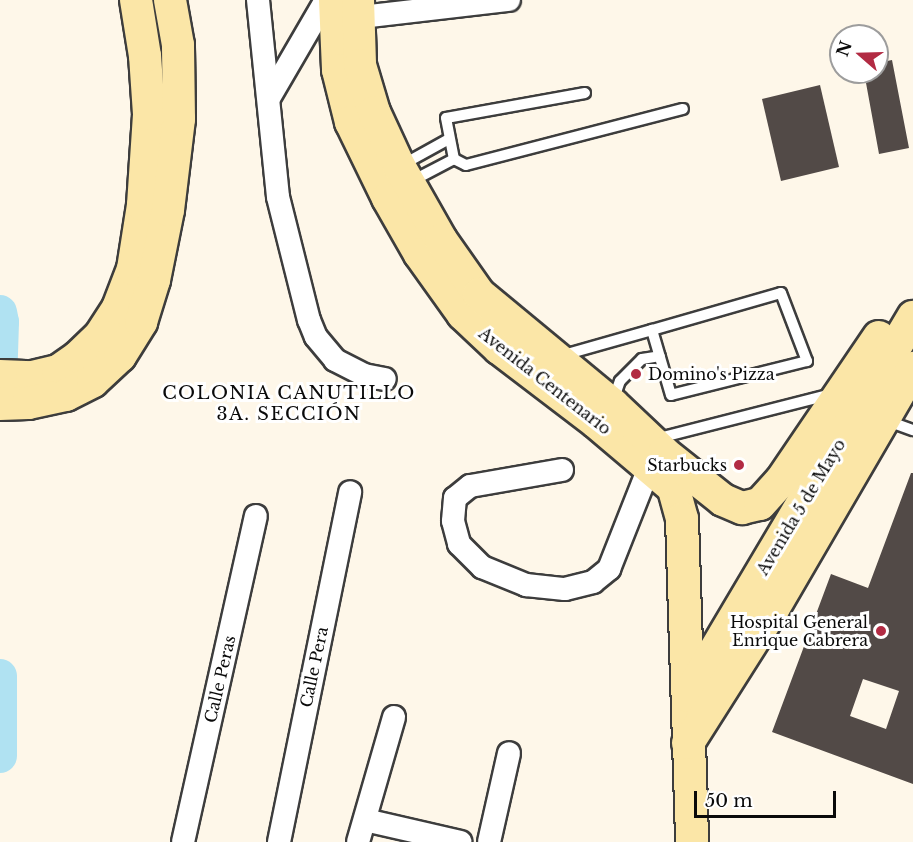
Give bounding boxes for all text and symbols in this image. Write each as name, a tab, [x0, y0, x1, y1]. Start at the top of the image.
north arrow	[829, 24, 889, 84]
text: N	[832, 38, 856, 59]
street label: Avenida Centenario	[475, 323, 615, 439]
place label: Domino's Pizza	[648, 364, 775, 384]
marker: Domino's Pizza	[629, 367, 643, 381]
district label: COLONIA CANUTILLO 3A. SECCIÓN	[162, 383, 416, 426]
street label: Avenida 5 de Mayo	[753, 435, 849, 579]
place label: Starbucks	[647, 455, 727, 475]
marker: Starbucks	[732, 458, 746, 472]
place label: Hospital General Enrique Cabrera	[730, 612, 868, 650]
marker: Hospital General Enrique Cabrera	[872, 622, 890, 640]
street label: Calle Pera	[296, 625, 332, 709]
street label: Calle Peras	[201, 633, 239, 725]
scale bar	[697, 779, 840, 817]
text: 50 m	[705, 790, 753, 812]

